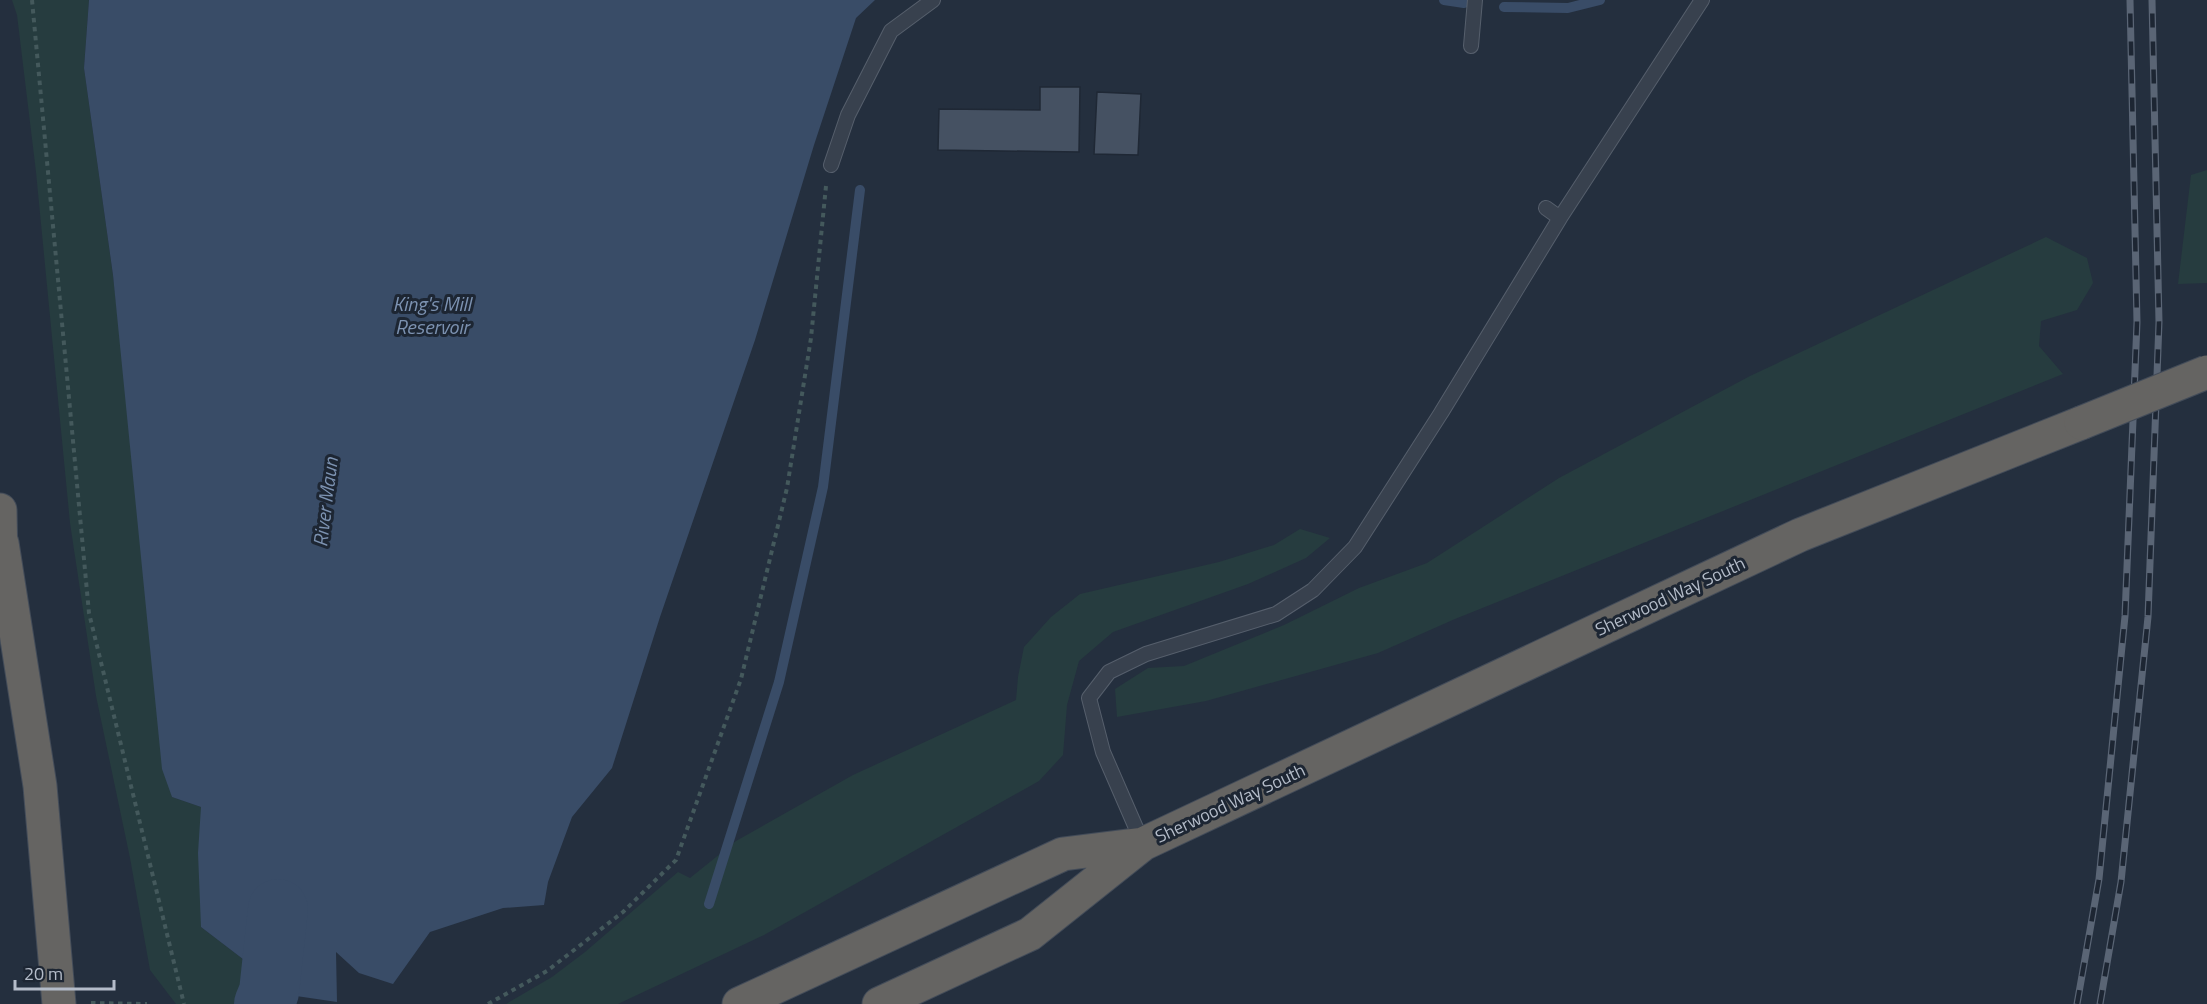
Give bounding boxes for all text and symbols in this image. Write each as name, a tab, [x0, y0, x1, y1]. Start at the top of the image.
water label: King's Mill Reservoir	[393, 288, 474, 342]
water label: River Maun	[304, 455, 346, 548]
street label: Sherwood Way South	[1590, 549, 1750, 643]
street label: Sherwood Way South	[1150, 756, 1310, 850]
scale bar	[15, 953, 114, 991]
text: 20 m	[24, 960, 63, 987]

